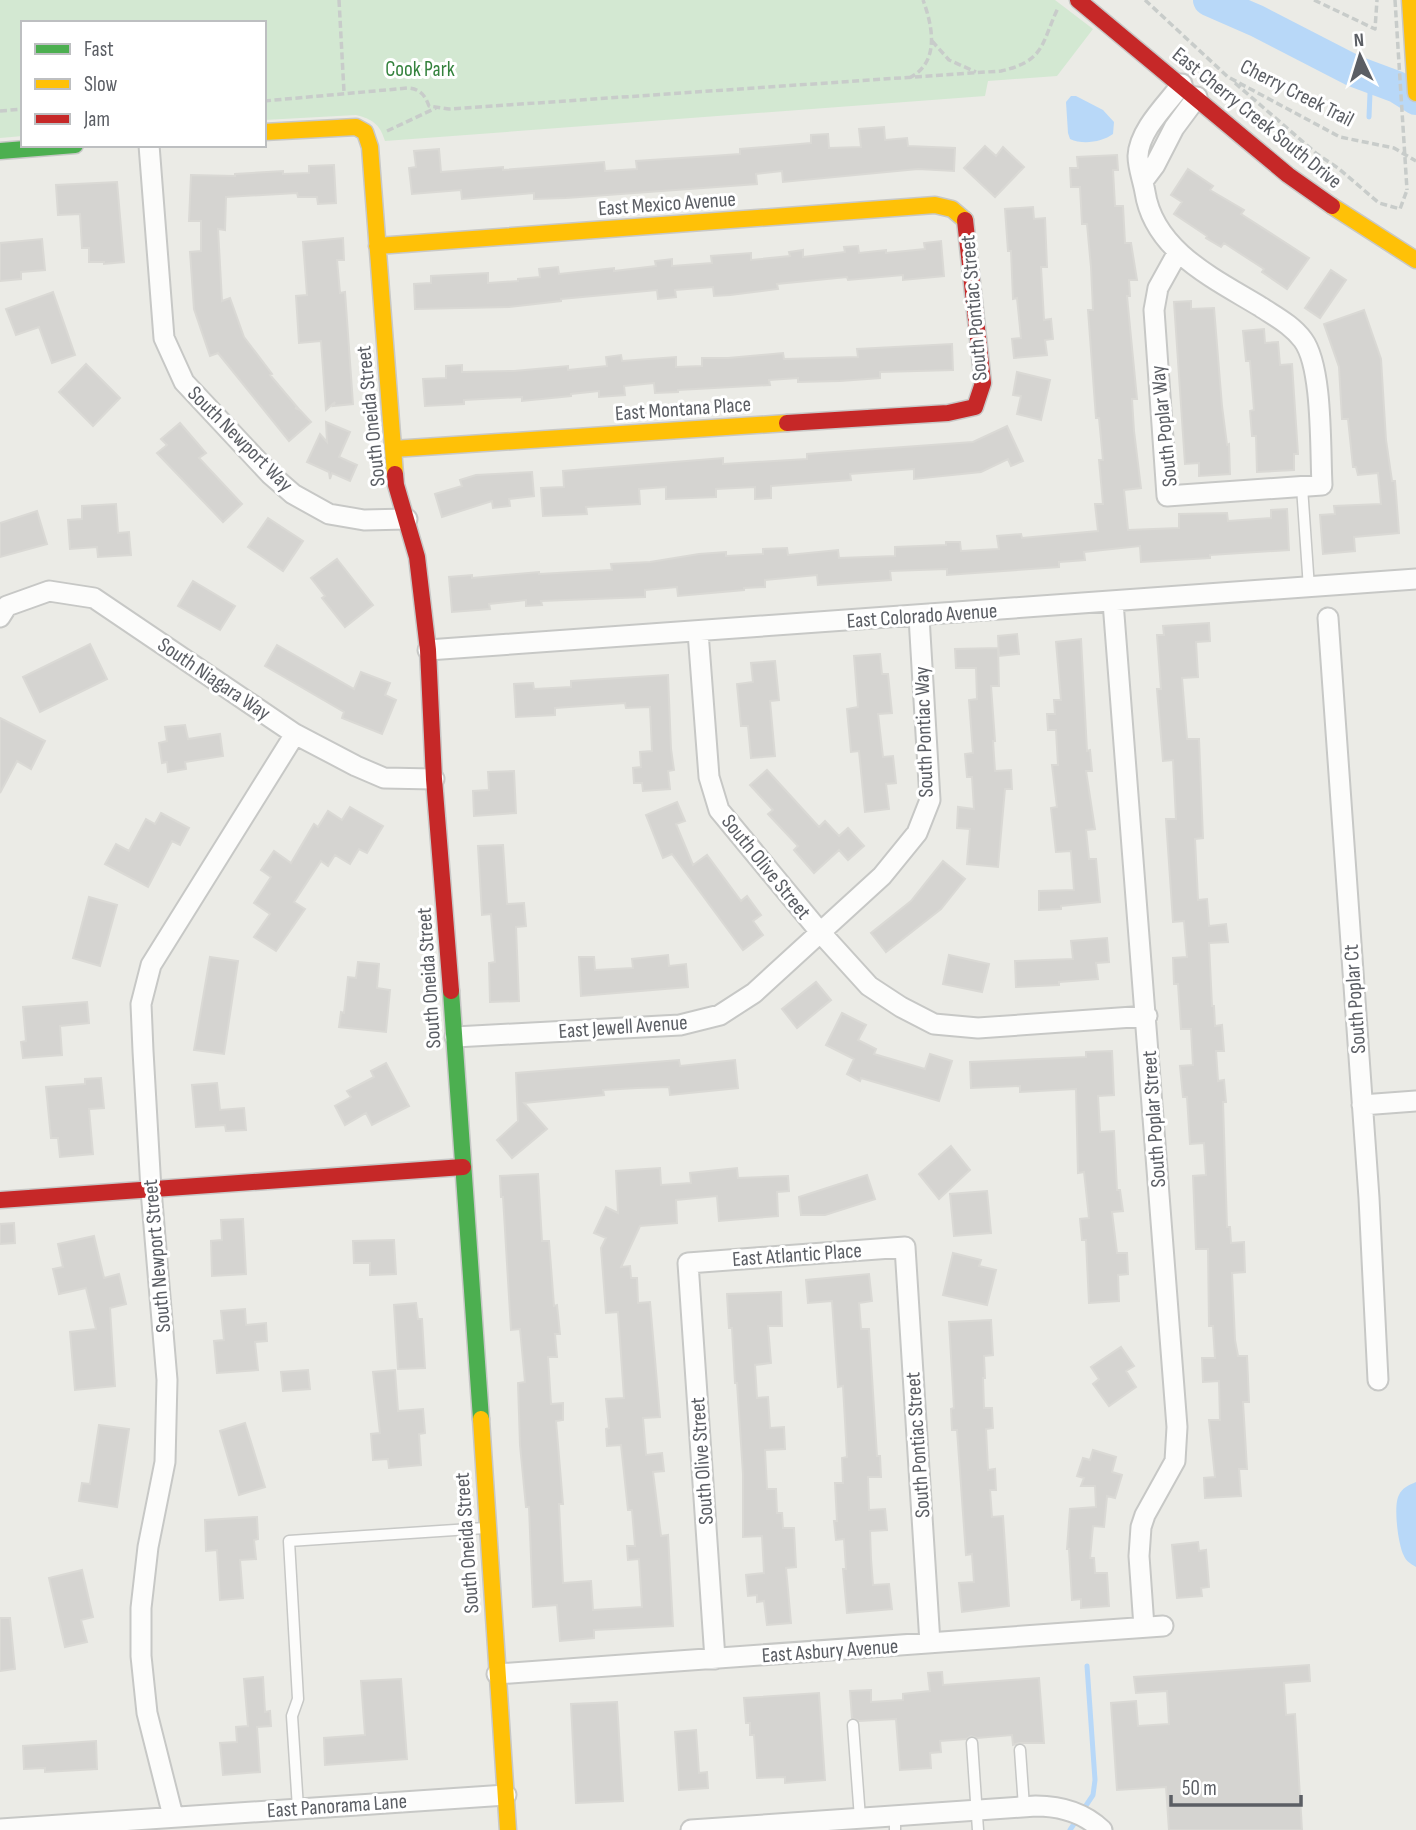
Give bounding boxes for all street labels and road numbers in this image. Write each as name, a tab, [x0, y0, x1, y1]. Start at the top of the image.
street label: East Cherry Creek South Drive	[1167, 42, 1347, 194]
street label: Cherry Creek Trail	[1236, 54, 1358, 132]
street label: East Mexico Avenue	[597, 187, 737, 221]
street label: South Pontiac Street	[955, 234, 993, 382]
street label: South Oneida Street	[351, 344, 391, 488]
street label: South Poplar Way	[1145, 364, 1183, 488]
street label: South Newport Way	[182, 381, 298, 497]
street label: East Montana Place	[614, 392, 752, 426]
street label: East Colorado Avenue	[846, 598, 998, 634]
street label: South Niagara Way	[153, 632, 275, 726]
street label: South Pontiac Way	[909, 666, 939, 798]
street label: South Olive Street	[716, 809, 816, 925]
street label: South Oneida Street	[412, 907, 446, 1049]
street label: South Poplar Ct	[1339, 944, 1371, 1054]
street label: East Jewell Avenue	[558, 1010, 688, 1044]
street label: South Poplar Street	[1137, 1050, 1171, 1188]
street label: South Newport Street	[138, 1178, 176, 1334]
street label: East Atlantic Place	[731, 1238, 863, 1272]
street label: South Pontiac Street	[900, 1371, 936, 1519]
street label: South Olive Street	[685, 1396, 719, 1526]
street label: South Oneida Street	[450, 1472, 484, 1614]
street label: East Asbury Avenue	[761, 1634, 899, 1668]
street label: East Panorama Lane	[266, 1789, 408, 1823]

